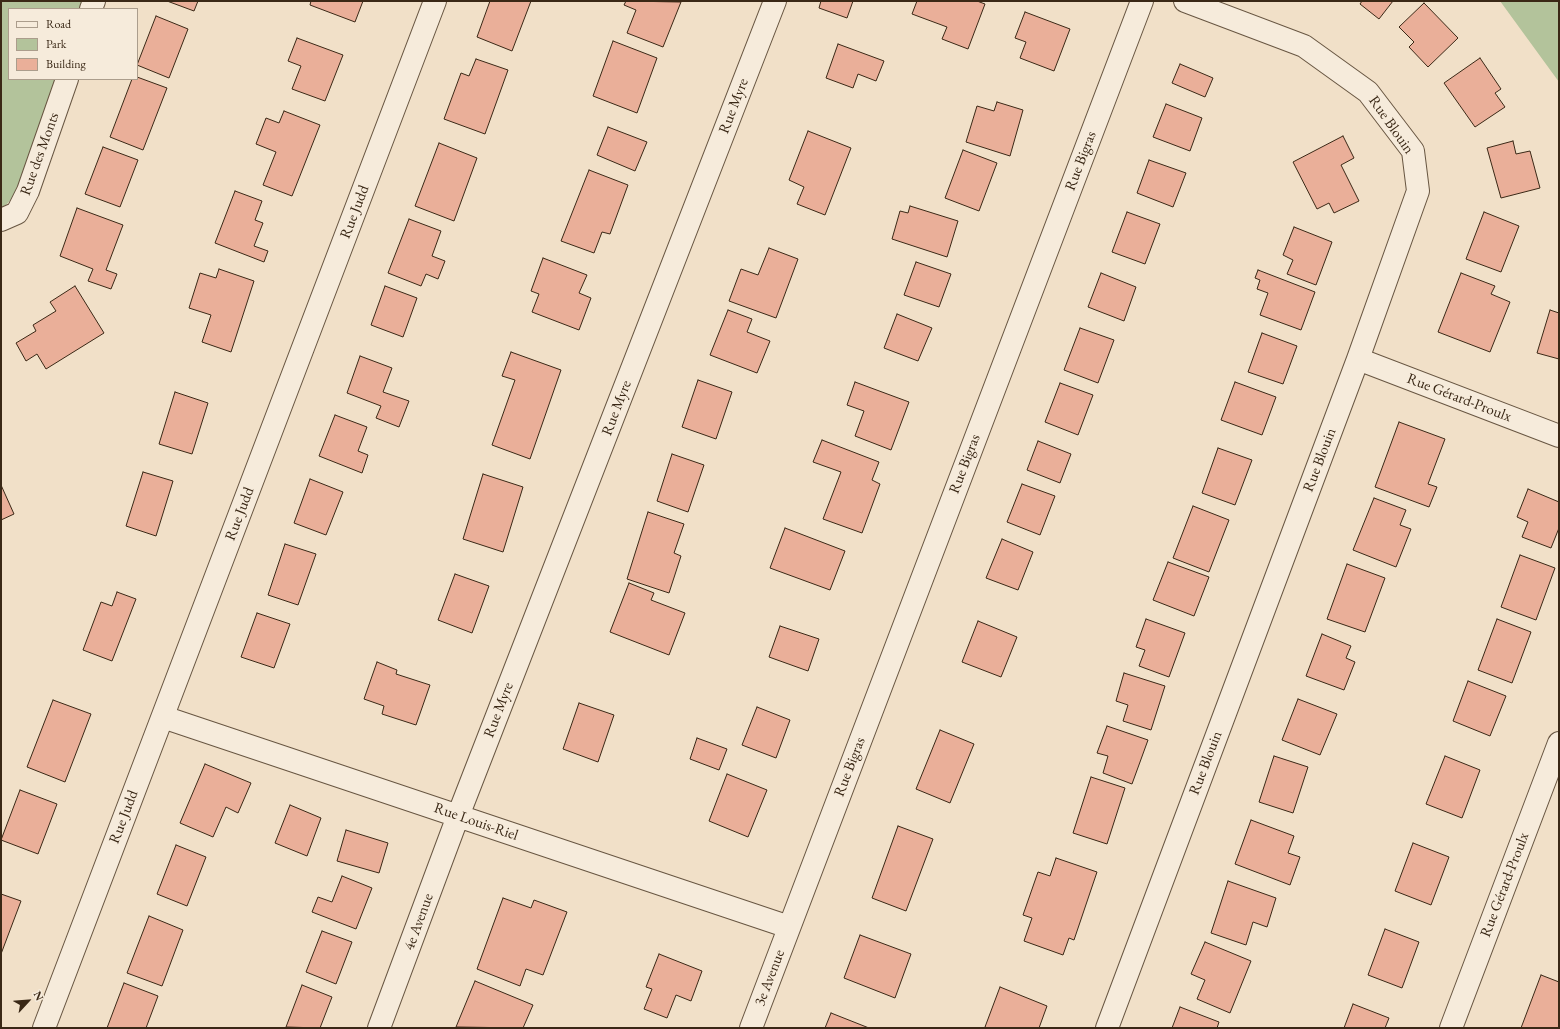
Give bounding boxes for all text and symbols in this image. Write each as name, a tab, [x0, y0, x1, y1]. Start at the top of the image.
legend	[8, 8, 138, 80]
text: Road	[46, 16, 71, 32]
text: Park	[46, 36, 66, 52]
text: Building	[46, 56, 86, 72]
street label: Rue Myre	[715, 76, 753, 136]
street label: Rue Blouin	[1364, 92, 1418, 158]
street label: Rue des Monts	[17, 110, 63, 198]
street label: Rue Bigras	[1061, 129, 1101, 193]
street label: Rue Judd	[337, 183, 373, 241]
street label: Rue Gérard-Proulx	[1404, 370, 1514, 426]
street label: Rue Myre	[598, 378, 636, 438]
street label: Rue Blouin	[1300, 426, 1340, 494]
street label: Rue Bigras	[945, 432, 985, 496]
street label: Rue Judd	[222, 485, 258, 543]
street label: Rue Myre	[480, 680, 518, 740]
street label: Rue Blouin	[1186, 729, 1226, 797]
street label: Rue Bigras	[830, 735, 870, 799]
street label: Rue Judd	[106, 788, 142, 846]
street label: Rue Louis-Riel	[431, 799, 521, 845]
street label: Rue Gérard-Proulx	[1477, 830, 1533, 940]
street label: 4e Avenue	[400, 891, 438, 953]
street label: 3e Avenue	[751, 947, 789, 1009]
north arrow	[8, 981, 48, 1021]
text: N	[31, 989, 47, 1003]

